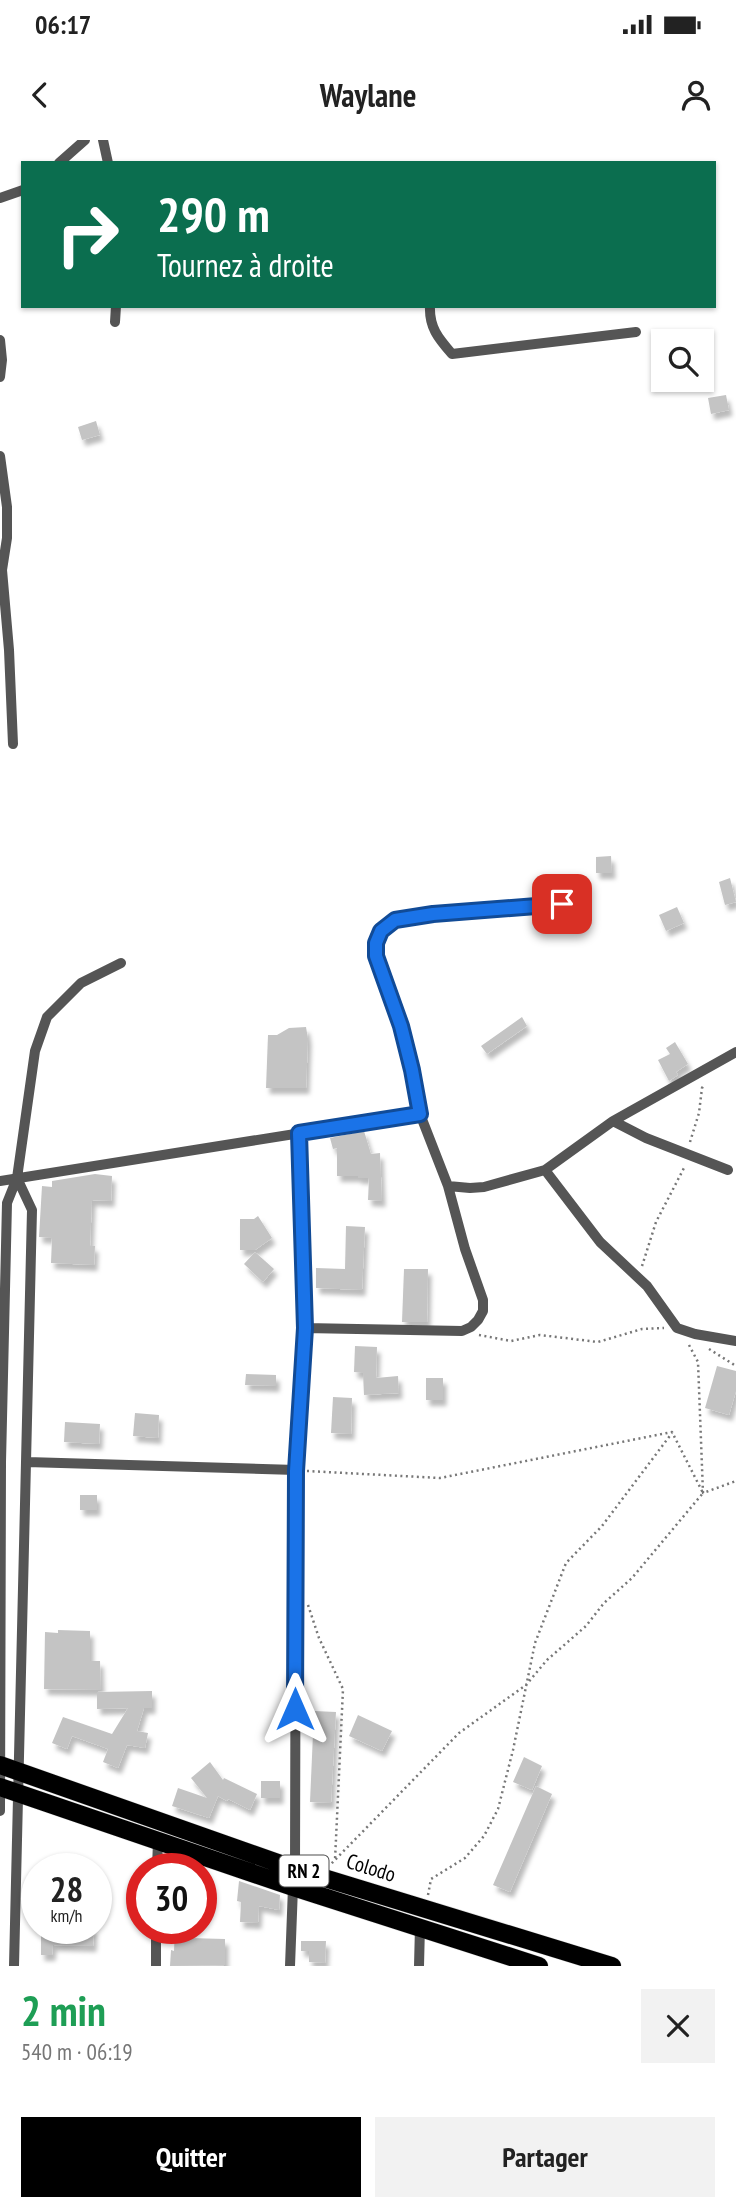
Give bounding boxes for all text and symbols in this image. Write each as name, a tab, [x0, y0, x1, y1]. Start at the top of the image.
text: 06:17	[35, 8, 91, 41]
text: Waylane	[320, 74, 416, 116]
icon: back	[21, 76, 59, 114]
icon: person	[677, 76, 715, 114]
text: 290 m	[157, 182, 270, 246]
icon: right	[42, 189, 133, 280]
text: Tournez à droite	[157, 244, 334, 286]
map controls	[651, 329, 714, 392]
button: search	[651, 329, 714, 392]
pin	[532, 874, 592, 934]
icon: arrive	[543, 885, 581, 923]
position arrow	[258, 1672, 332, 1746]
street label: Colodo	[343, 1847, 399, 1888]
speed limit sign: 30	[126, 1853, 217, 1944]
road number: RN 2	[280, 1856, 328, 1886]
text: 28	[50, 1866, 83, 1912]
text: km/h	[51, 1904, 82, 1927]
text: 2 min	[21, 1983, 106, 2038]
button: close	[641, 1989, 715, 2063]
text: 540 m · 06:19	[21, 2037, 133, 2066]
button: Quitter	[21, 2117, 361, 2197]
button: Partager	[375, 2117, 715, 2197]

